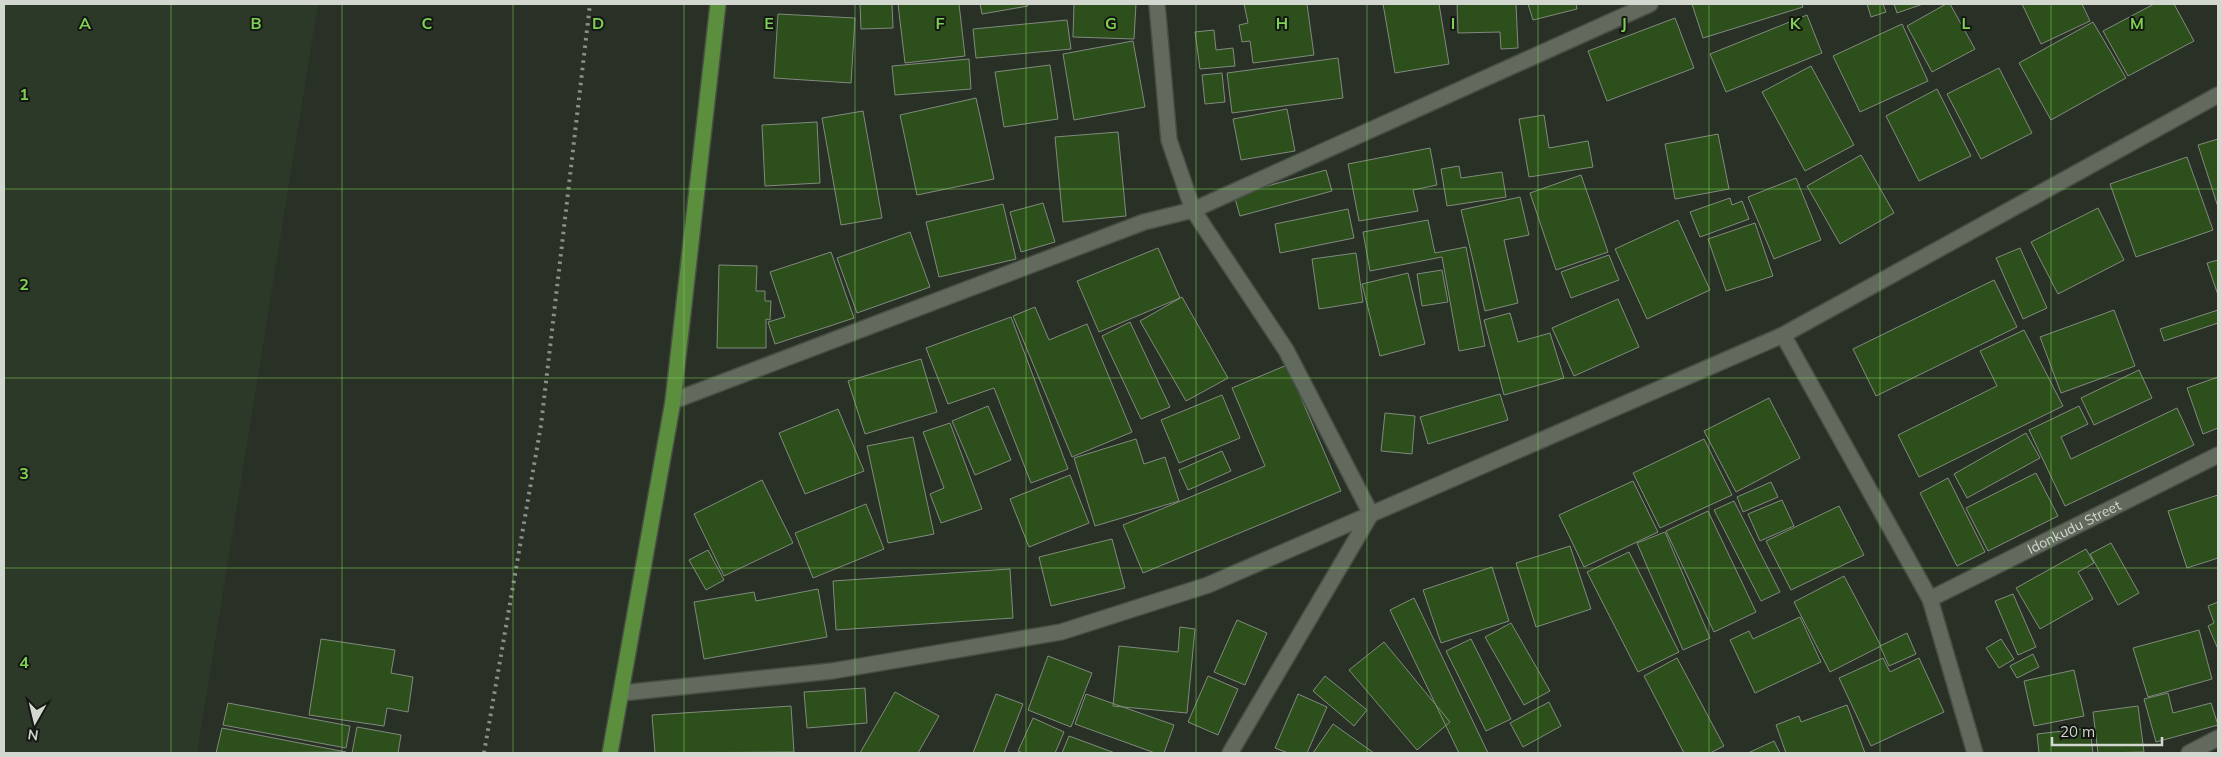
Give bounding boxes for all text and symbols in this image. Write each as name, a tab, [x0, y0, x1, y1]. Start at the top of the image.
text: A	[79, 13, 91, 33]
text: B	[250, 13, 262, 33]
text: C	[422, 13, 433, 33]
text: D	[592, 13, 604, 33]
text: E	[764, 13, 774, 33]
text: F	[935, 13, 945, 33]
text: G	[1105, 13, 1117, 33]
text: H	[1276, 13, 1288, 33]
text: I	[1451, 13, 1455, 33]
text: J	[1621, 13, 1627, 33]
text: K	[1790, 13, 1802, 33]
text: L	[1962, 13, 1971, 33]
text: M	[2130, 13, 2144, 33]
text: 1	[19, 84, 29, 104]
text: 2	[19, 274, 29, 294]
text: 3	[19, 463, 29, 483]
street label: Idonkudu Street	[2024, 496, 2124, 558]
text: 4	[19, 652, 29, 672]
north arrow	[10, 697, 60, 747]
scale bar	[2052, 714, 2162, 746]
text: 20 m	[2060, 722, 2095, 741]
text: N	[27, 725, 40, 745]

